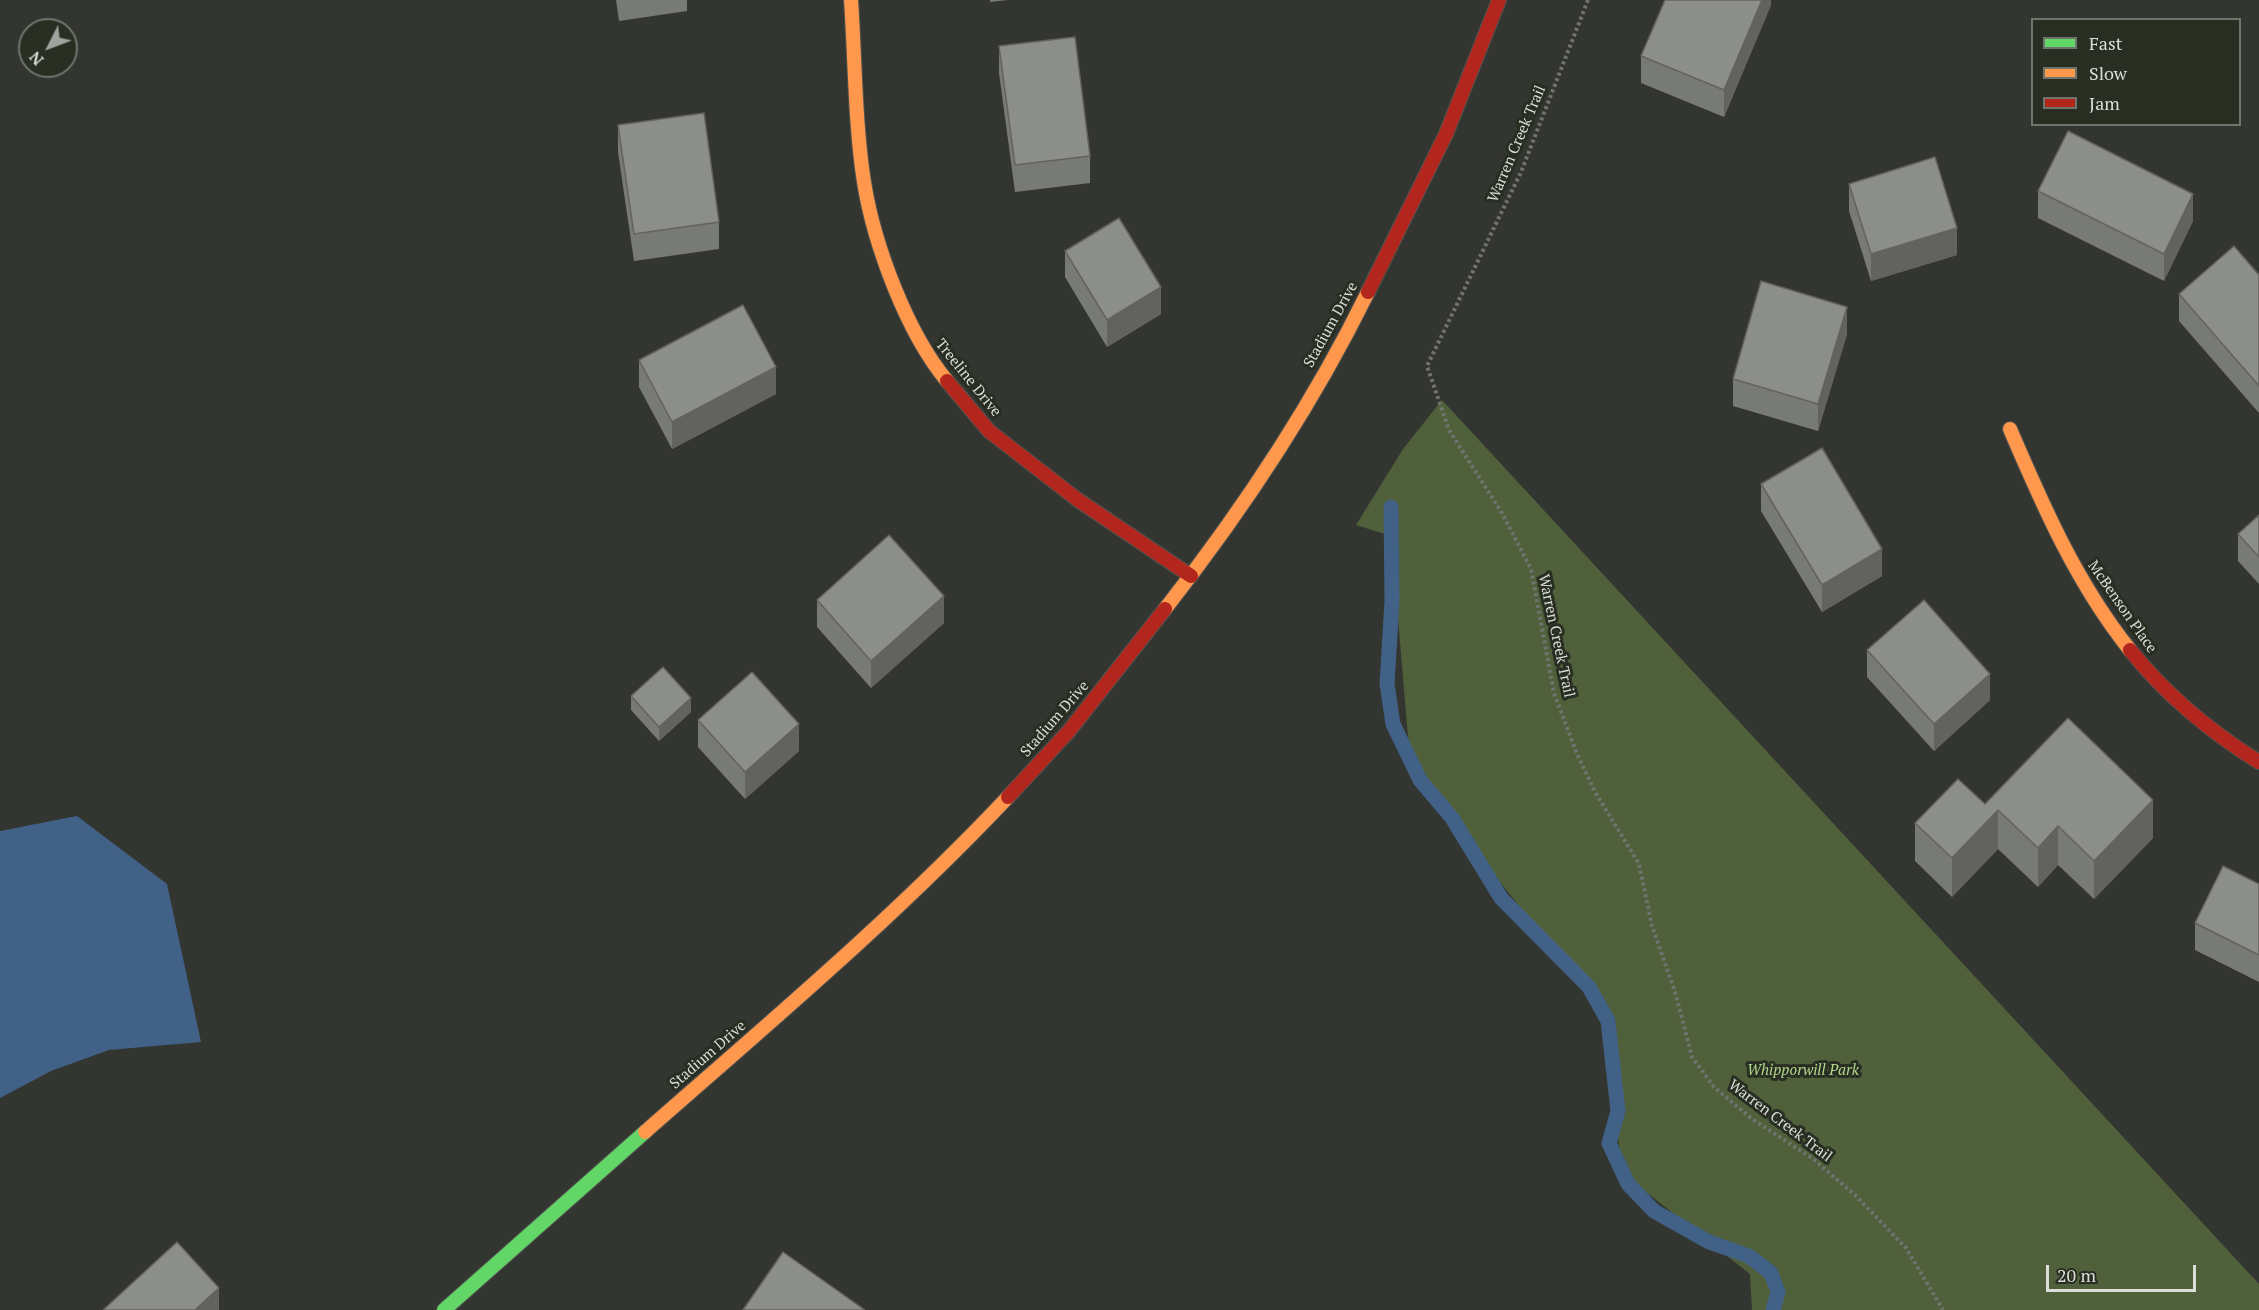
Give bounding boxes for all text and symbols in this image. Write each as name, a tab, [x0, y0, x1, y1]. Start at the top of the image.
north arrow	[18, 18, 78, 78]
legend	[2031, 18, 2241, 126]
text: Fast	[2089, 31, 2122, 55]
text: N	[24, 47, 48, 71]
text: Slow	[2089, 61, 2127, 85]
street label: Warren Creek Trail	[1484, 83, 1550, 205]
text: Jam	[2089, 91, 2120, 115]
street label: Stadium Drive	[1300, 279, 1362, 371]
street label: Treeline Drive	[931, 336, 1005, 420]
street label: McBenson Place	[2084, 557, 2160, 657]
street label: Warren Creek Trail	[1534, 573, 1578, 699]
street label: Stadium Drive	[1017, 677, 1093, 761]
street label: Stadium Drive	[666, 1017, 750, 1093]
park label: Whipporwill Park	[1747, 1062, 1859, 1080]
street label: Warren Creek Trail	[1725, 1076, 1835, 1166]
scale bar	[2049, 1253, 2199, 1291]
text: 20 m	[2057, 1263, 2096, 1287]

